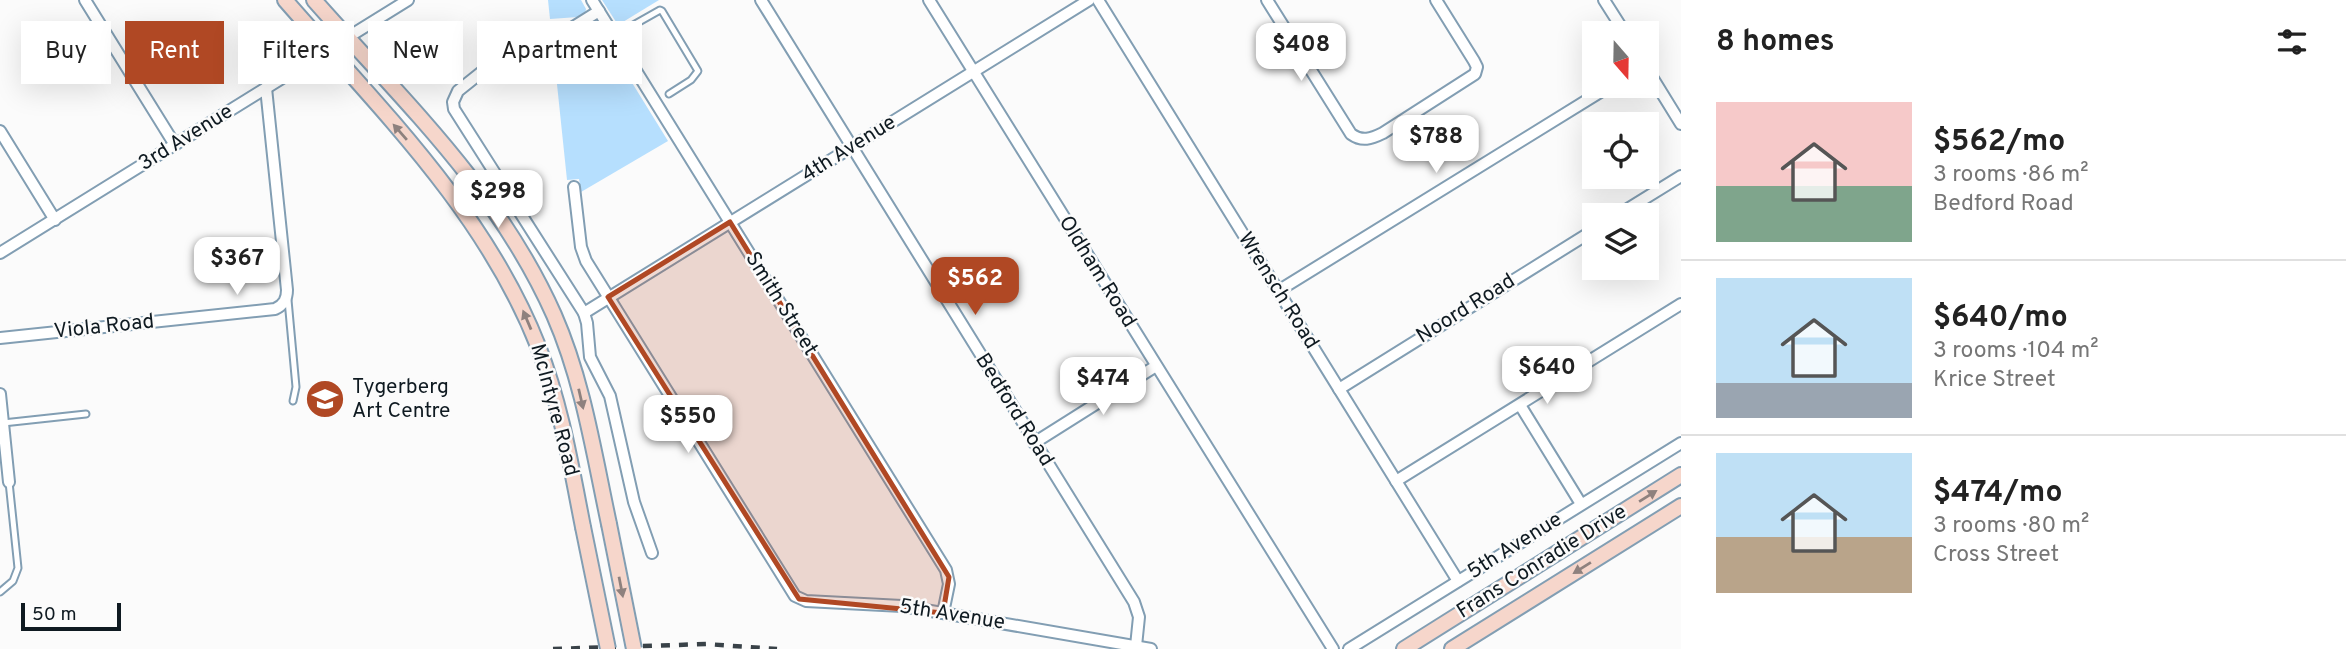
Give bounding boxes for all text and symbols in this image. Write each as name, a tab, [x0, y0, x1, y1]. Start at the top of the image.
chip: Buy	[21, 21, 111, 84]
chip: Rent	[125, 21, 224, 84]
chip: Filters	[238, 21, 354, 84]
chip: New	[368, 21, 463, 84]
chip: Apartment	[477, 21, 642, 84]
north arrow	[1582, 21, 1659, 98]
map controls	[1582, 21, 1659, 280]
icon: filters	[2273, 23, 2311, 61]
pin: $408	[1260, 24, 1342, 83]
text: 8 homes	[1716, 24, 1835, 61]
text: $408	[1272, 31, 1330, 60]
street label: 3rd Avenue	[134, 98, 238, 178]
street label: 4th Avenue	[797, 109, 901, 189]
button: locate	[1582, 112, 1659, 189]
pin: $788	[1395, 116, 1477, 175]
text: $788	[1409, 123, 1463, 152]
one-way arrow	[393, 124, 408, 141]
text: $562/mo	[1933, 124, 2065, 161]
icon: home	[1772, 130, 1856, 214]
text: 3 rooms · 86 m²	[1933, 161, 2089, 190]
pin: $298	[457, 170, 539, 230]
text: $298	[470, 178, 526, 207]
text: Bedford Road	[1933, 190, 2074, 219]
button: layers	[1582, 203, 1659, 280]
street label: Oldham Road	[1052, 211, 1142, 333]
street label: Wrensch Road	[1231, 227, 1325, 355]
pin: $367	[196, 238, 278, 297]
text: $367	[210, 245, 264, 274]
street label: Smith Street	[738, 247, 824, 361]
pin: $562	[934, 258, 1016, 317]
text: $562	[947, 265, 1003, 294]
street label: Noord Road	[1412, 268, 1520, 350]
text: $640/mo	[1933, 300, 2068, 337]
icon: home	[1772, 306, 1856, 390]
street label: Viola Road	[52, 308, 156, 346]
one-way arrow	[521, 310, 533, 330]
text: 3 rooms · 104 m²	[1933, 337, 2098, 366]
street label: McIntyre Road	[523, 341, 585, 479]
pin: $640	[1506, 346, 1588, 406]
street label: Bedford Road	[968, 348, 1060, 472]
text: $640	[1518, 354, 1576, 383]
pin: $474	[1062, 358, 1144, 417]
text: $474	[1076, 365, 1130, 394]
text: Krice Street	[1933, 366, 2056, 395]
place label: Tygerberg Art Centre	[352, 374, 450, 425]
school or university icon: Tygerberg Art Centre	[304, 378, 346, 420]
one-way arrow	[576, 388, 587, 410]
pin: $550	[647, 396, 729, 455]
text: $550	[659, 403, 717, 432]
text: $474/mo	[1933, 475, 2062, 512]
icon: home	[1772, 481, 1856, 565]
one-way arrow	[1639, 489, 1658, 502]
street label: Frans Conradie Drive	[1452, 499, 1632, 625]
street label: 5th Avenue	[1463, 506, 1567, 586]
text: 3 rooms · 80 m²	[1933, 512, 2089, 541]
text: Cross Street	[1933, 541, 2059, 570]
one-way arrow	[1572, 562, 1591, 575]
one-way arrow	[615, 576, 626, 598]
street label: 5th Avenue	[897, 593, 1007, 637]
scale bar	[21, 600, 121, 632]
text: 50 m	[32, 603, 77, 627]

